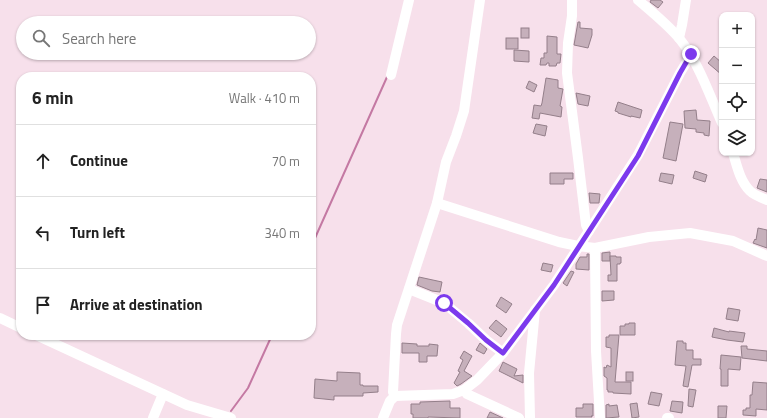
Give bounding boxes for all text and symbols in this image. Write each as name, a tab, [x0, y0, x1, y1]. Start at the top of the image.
map controls	[719, 12, 755, 156]
button: +	[719, 12, 755, 48]
search box	[16, 16, 316, 60]
icon: search	[30, 27, 52, 49]
text: Search here	[62, 27, 136, 50]
route end	[682, 45, 700, 63]
button: −	[719, 48, 755, 84]
button: locate	[719, 84, 755, 120]
text: 6 min	[32, 85, 73, 111]
text: Walk · 410 m	[229, 88, 300, 108]
button: layers	[719, 120, 755, 156]
text: Continue	[70, 149, 128, 172]
icon: ahead	[32, 150, 54, 172]
text: 70 m	[272, 151, 300, 171]
text: Turn left	[70, 221, 125, 244]
icon: left	[32, 222, 54, 244]
text: 340 m	[264, 223, 300, 243]
text: Arrive at destination	[70, 293, 203, 316]
icon: arrive	[32, 294, 54, 316]
route start	[435, 294, 453, 312]

